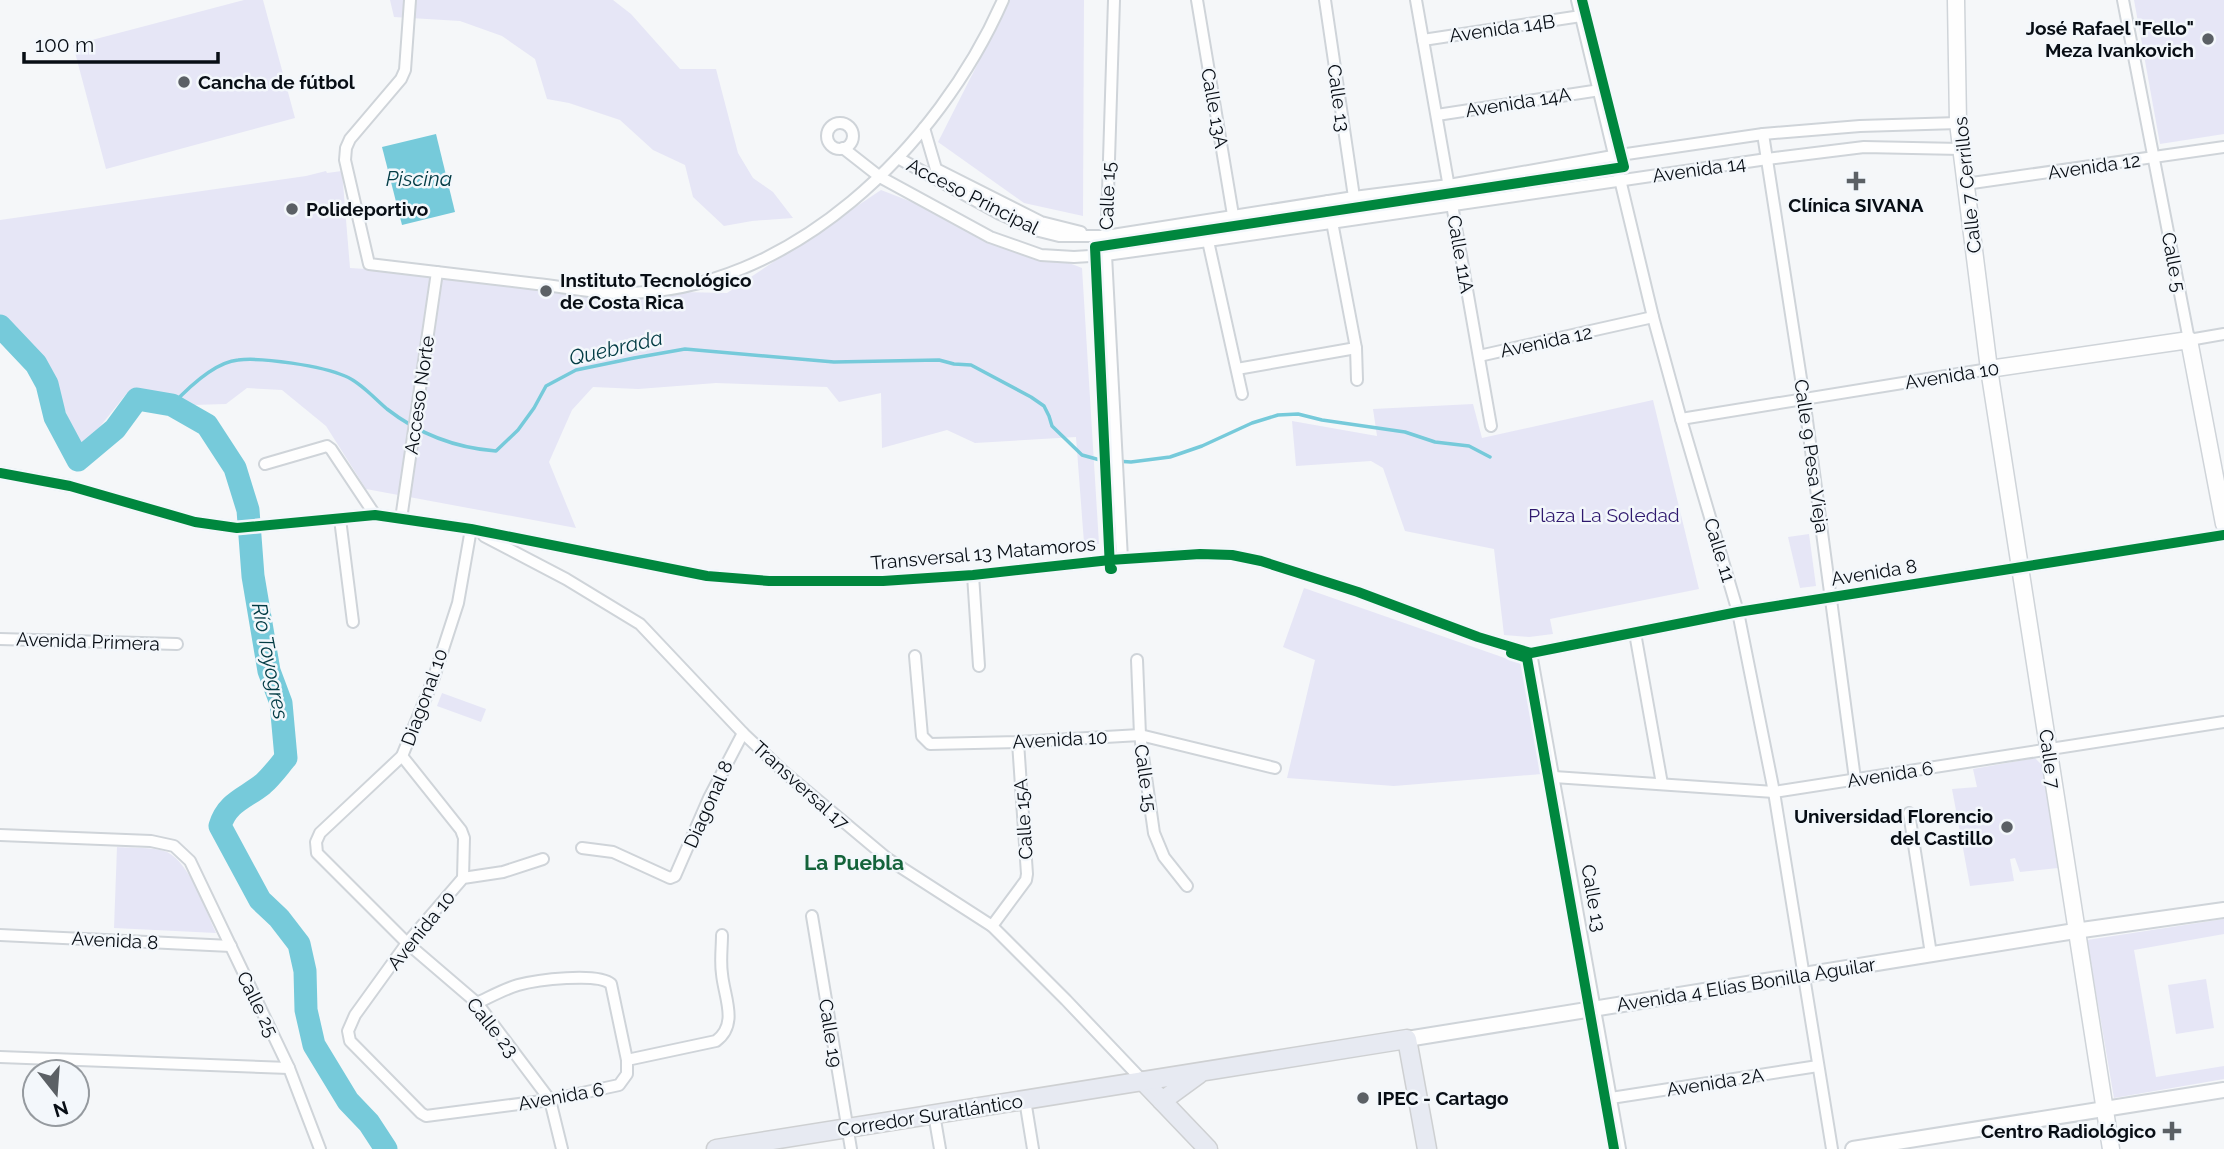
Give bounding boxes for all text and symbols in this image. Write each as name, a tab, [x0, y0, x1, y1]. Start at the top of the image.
street label: Avenida 14B	[1448, 10, 1556, 46]
place label: José Rafael "Fello" Meza Ivankovich	[2026, 17, 2194, 61]
scale bar	[24, 21, 219, 65]
marker: José Rafael "Fello" Meza Ivankovich	[2200, 31, 2216, 47]
text: 100 m	[35, 32, 94, 57]
street label: Calle 13	[1323, 63, 1355, 133]
street label: Calle 13A	[1197, 66, 1233, 150]
place label: Cancha de fútbol	[198, 71, 356, 93]
marker: Cancha de fútbol	[176, 74, 192, 90]
street label: Avenida 14A	[1464, 83, 1573, 121]
street label: Calle 7 Cerrillos	[1949, 116, 1985, 254]
street label: Avenida 12	[2046, 149, 2142, 183]
street label: Avenida 14	[1651, 152, 1747, 186]
street label: Acceso Principal	[903, 153, 1043, 239]
street label: Calle 15	[1095, 162, 1119, 230]
water label: Piscina	[386, 166, 452, 191]
marker: Clínica SIVANA	[1846, 171, 1866, 191]
place label: Clínica SIVANA	[1788, 194, 1924, 216]
place label: Polideportivo	[306, 198, 428, 220]
marker: Polideportivo	[284, 201, 300, 217]
street label: Calle 11A	[1443, 213, 1479, 295]
street label: Calle 5	[2157, 230, 2191, 294]
place label: Instituto Tecnológico de Costa Rica	[560, 269, 752, 313]
marker: Instituto Tecnológico de Costa Rica	[538, 283, 554, 299]
street label: Avenida 12	[1498, 321, 1594, 361]
water label: Quebrada	[567, 325, 665, 370]
street label: Acceso Norte	[400, 334, 438, 456]
street label: Avenida 10	[1903, 357, 2001, 393]
street label: Calle 9 Pesa Vieja	[1790, 378, 1834, 534]
park label: Plaza La Soledad	[1528, 504, 1680, 526]
street label: Calle 11	[1700, 515, 1740, 585]
street label: Transversal 13 Matamoros	[870, 532, 1096, 574]
street label: Avenida 8	[1829, 554, 1919, 590]
water label: Río Toyogres	[247, 600, 294, 722]
street label: Avenida Primera	[16, 628, 160, 654]
street label: Diagonal 10	[396, 645, 452, 749]
street label: Avenida 10	[1012, 726, 1108, 752]
street label: Calle 7	[2035, 728, 2065, 790]
street label: Transversal 17	[748, 736, 854, 834]
street label: Calle 15	[1130, 743, 1162, 813]
street label: Avenida 6	[1845, 756, 1935, 792]
street label: Diagonal 8	[679, 757, 737, 851]
street label: Calle 15A	[1009, 778, 1037, 860]
place label: Universidad Florencio del Castillo	[1794, 805, 1993, 849]
marker: Universidad Florencio del Castillo	[1999, 819, 2015, 835]
district label: La Puebla	[804, 850, 904, 875]
street label: Calle 13	[1577, 863, 1611, 933]
street label: Avenida 10	[383, 886, 459, 974]
street label: Avenida 8	[71, 927, 159, 953]
street label: Avenida 4 Elías Bonilla Aguilar	[1615, 953, 1877, 1015]
street label: Calle 25	[233, 968, 283, 1040]
street label: Calle 23	[462, 993, 524, 1061]
street label: Calle 19	[815, 997, 847, 1069]
north arrow	[21, 1058, 91, 1128]
street label: Avenida 2A	[1665, 1063, 1765, 1101]
street label: Avenida 6	[516, 1078, 606, 1114]
place label: IPEC - Cartago	[1377, 1087, 1509, 1109]
street label: Corredor Suratlántico	[836, 1089, 1024, 1141]
marker: IPEC - Cartago	[1355, 1090, 1371, 1106]
text: N	[51, 1097, 71, 1122]
place label: Centro Radiológico	[1981, 1120, 2156, 1142]
marker: Centro Radiológico	[2162, 1121, 2182, 1141]

